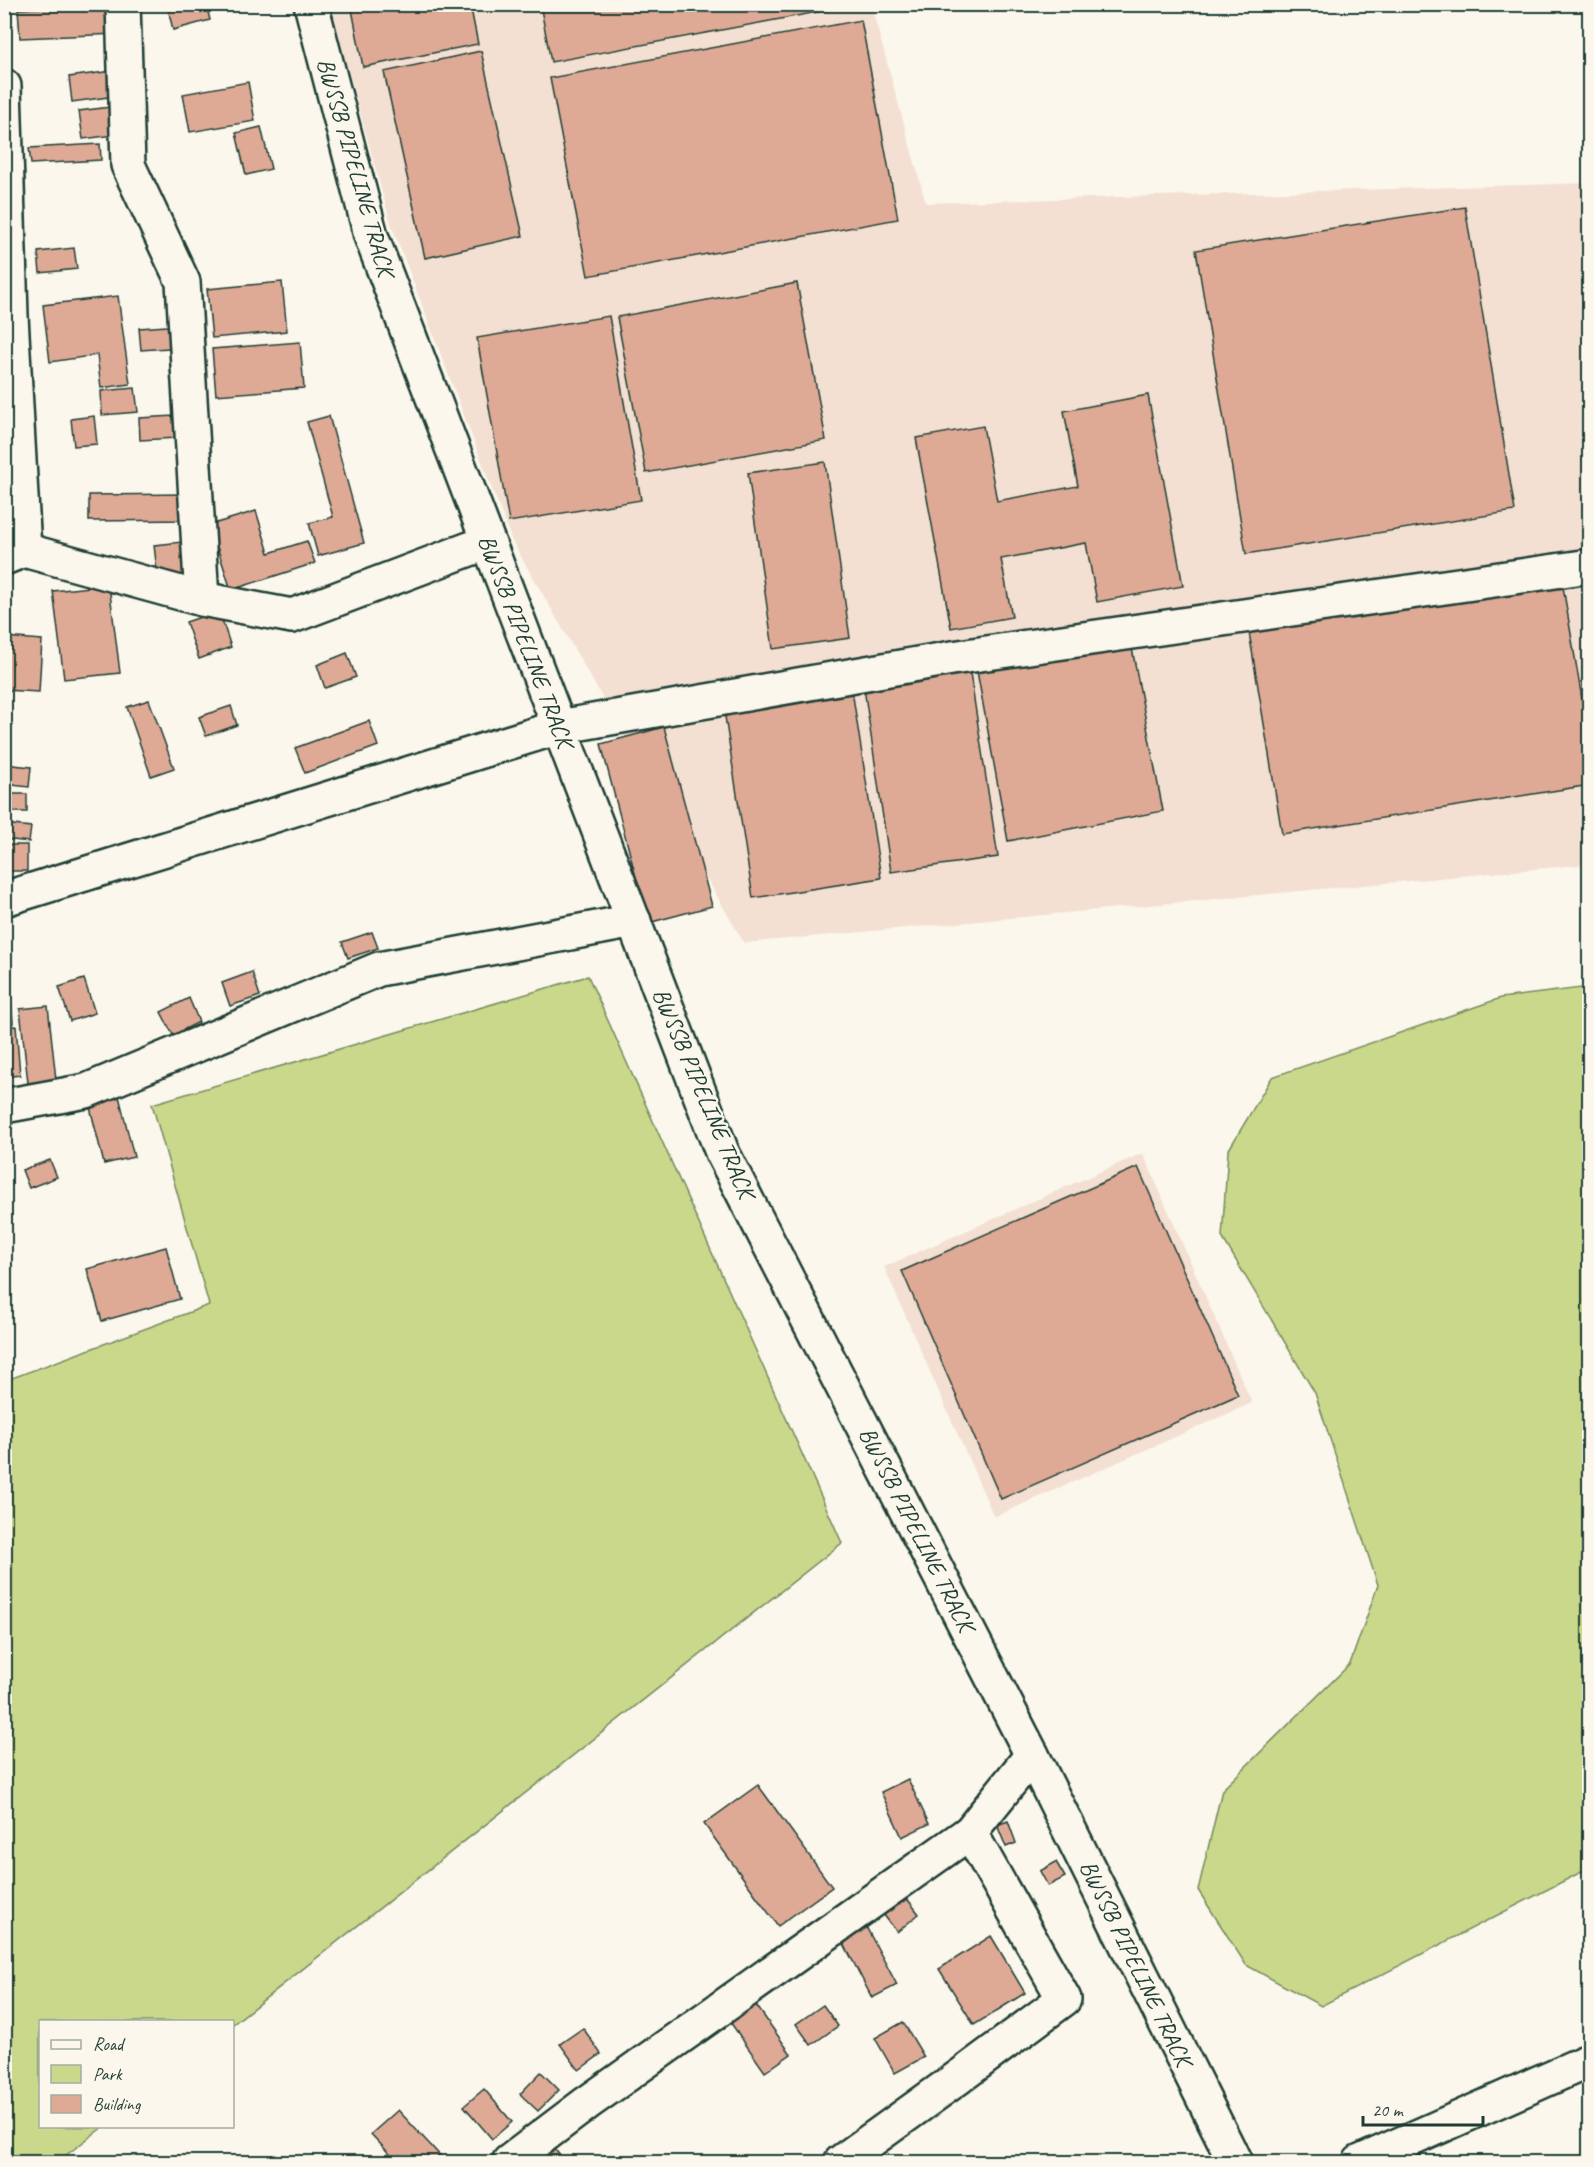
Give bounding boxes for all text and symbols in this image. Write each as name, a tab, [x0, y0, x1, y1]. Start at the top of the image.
street label: BWSSB PIPELINE TRACK	[311, 55, 403, 284]
street label: BWSSB PIPELINE TRACK	[472, 530, 582, 756]
street label: BWSSB PIPELINE TRACK	[646, 983, 764, 1207]
street label: BWSSB PIPELINE TRACK	[852, 1422, 984, 1641]
street label: BWSSB PIPELINE TRACK	[1073, 1855, 1201, 2075]
legend	[39, 2020, 234, 2128]
text: Road	[93, 2033, 126, 2055]
text: Park	[93, 2063, 123, 2085]
scale bar	[1363, 2089, 1483, 2127]
text: Building	[93, 2093, 142, 2115]
text: 20 m	[1372, 2099, 1405, 2121]

